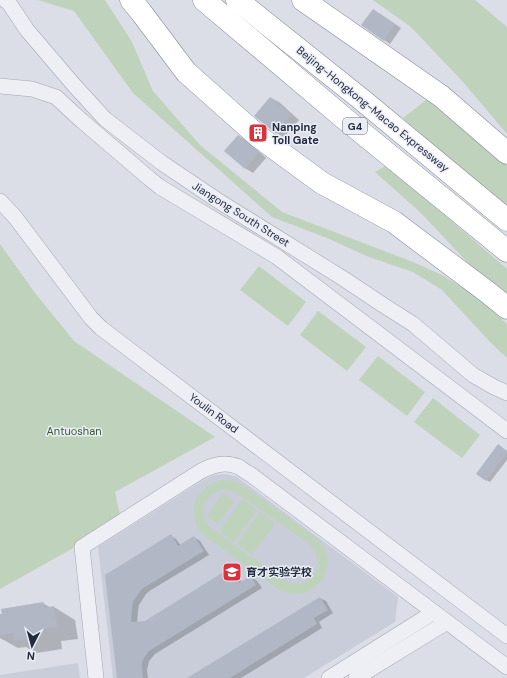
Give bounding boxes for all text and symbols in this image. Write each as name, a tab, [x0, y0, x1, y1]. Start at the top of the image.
street label: Beijing-Hongkong-Macao Expressway	[294, 43, 452, 175]
road number: G4	[343, 118, 367, 134]
place label: Nanping Toll Gate	[272, 120, 319, 147]
building icon: Nanping Toll Gate	[247, 122, 269, 144]
street label: Jiangong South Street	[190, 178, 292, 250]
street label: Youlin Road	[187, 390, 242, 436]
park label: Antuoshan	[47, 424, 101, 438]
school or university icon: 育才实验学校	[221, 561, 243, 583]
place label: 育才实验学校	[246, 565, 312, 579]
north arrow	[12, 626, 52, 666]
text: N	[26, 649, 36, 663]

